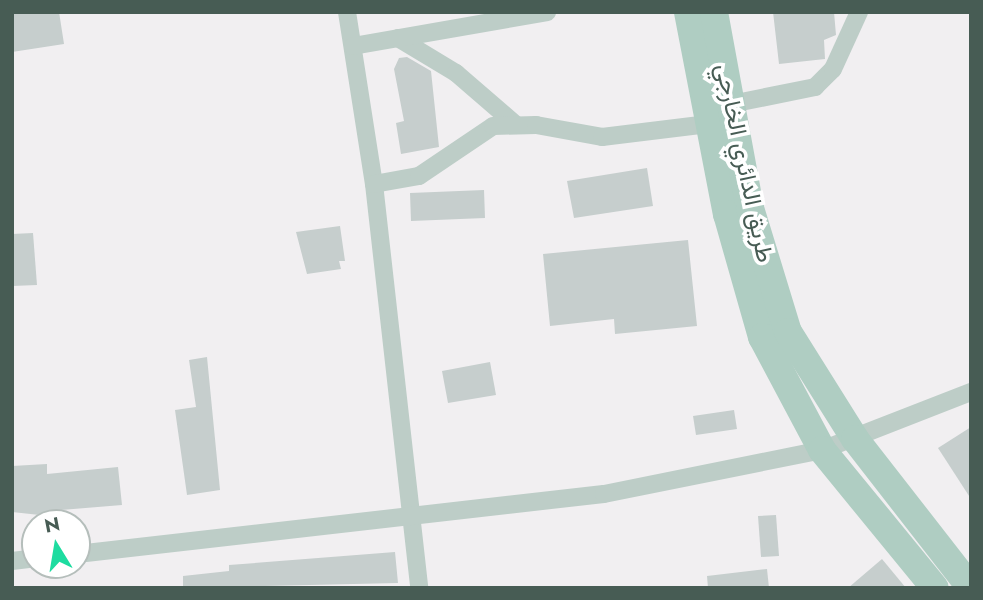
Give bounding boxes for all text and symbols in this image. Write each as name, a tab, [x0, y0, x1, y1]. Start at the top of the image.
street label: طريق الدائري الخارجي	[710, 61, 780, 265]
north arrow	[21, 509, 91, 579]
text: N	[42, 510, 62, 540]

